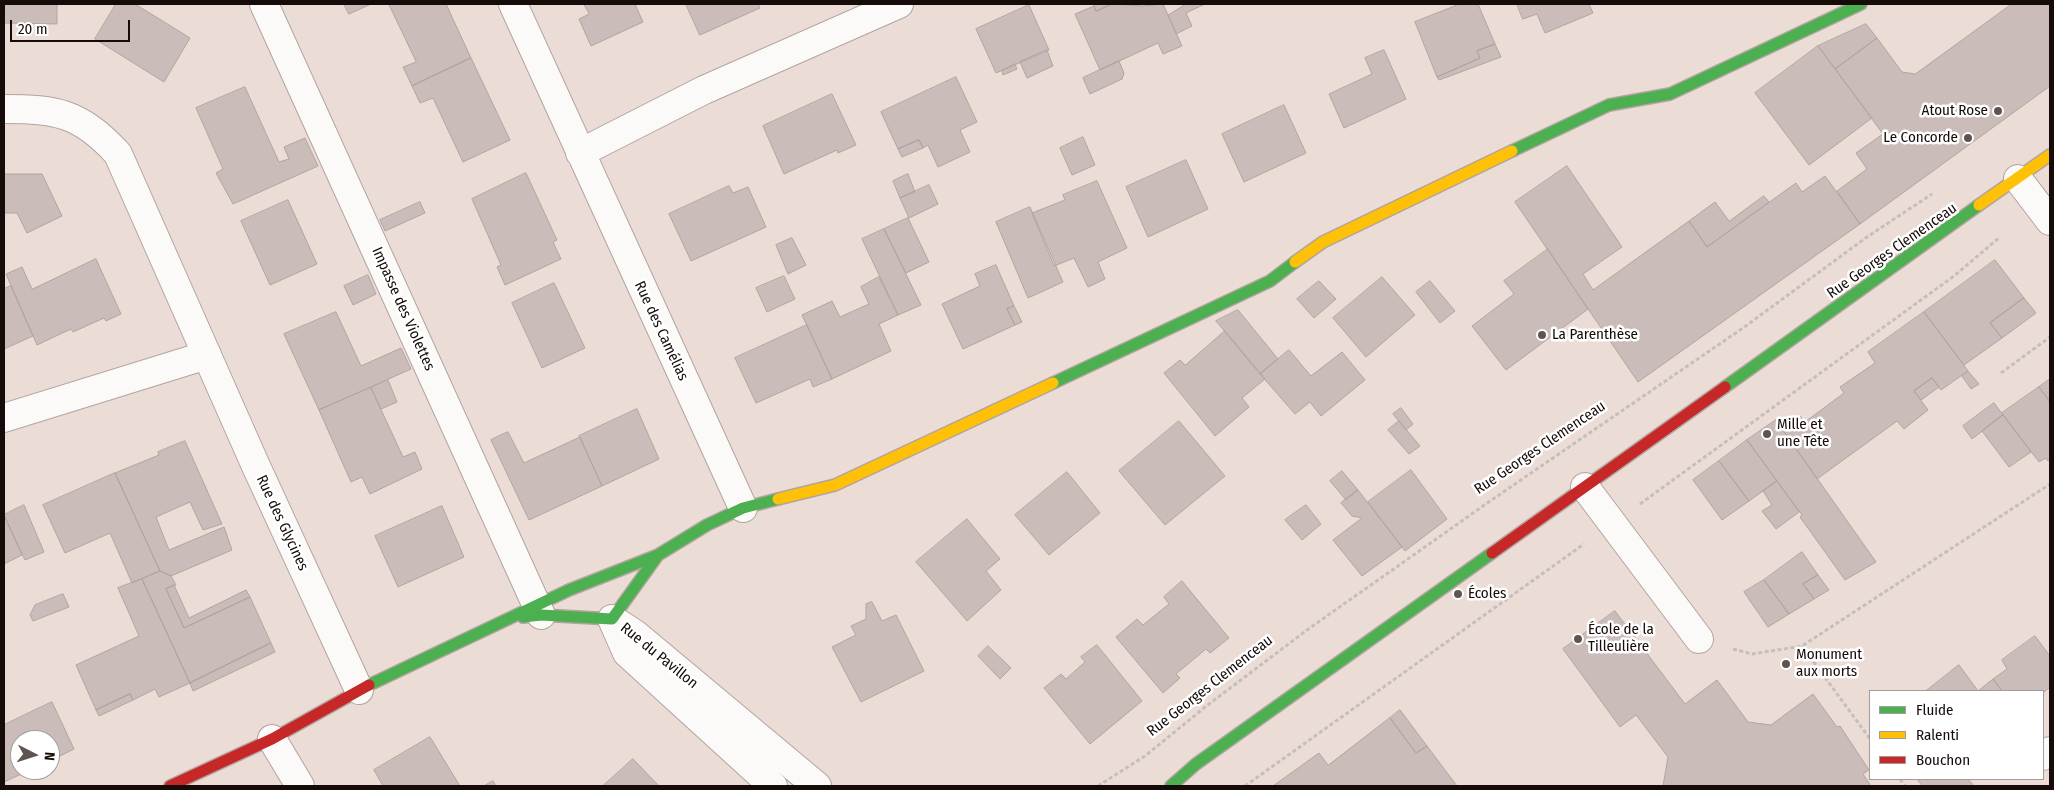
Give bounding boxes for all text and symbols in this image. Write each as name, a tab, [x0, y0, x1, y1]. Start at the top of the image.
scale bar	[12, 10, 132, 42]
text: 20 m	[18, 20, 48, 38]
place label: Atout Rose	[1922, 102, 1988, 120]
marker: Atout Rose	[1992, 105, 2004, 117]
place label: Le Concorde	[1883, 129, 1958, 147]
marker: Le Concorde	[1962, 132, 1974, 144]
street label: Rue Georges Clemenceau	[1824, 199, 1960, 303]
street label: Impasse des Violettes	[368, 244, 438, 374]
street label: Rue des Camélias	[630, 278, 692, 384]
place label: La Parenthèse	[1552, 326, 1638, 344]
marker: La Parenthèse	[1536, 329, 1548, 341]
street label: Rue Georges Clemenceau	[1471, 397, 1609, 499]
place label: Mille et une Tête	[1777, 416, 1829, 451]
marker: Mille et une Tête	[1761, 428, 1773, 440]
street label: Rue des Glycines	[252, 472, 312, 574]
place label: Écoles	[1468, 585, 1506, 603]
marker: Écoles	[1452, 588, 1464, 600]
street label: Rue du Pavillon	[617, 619, 701, 693]
place label: École de la Tilleulière	[1588, 621, 1654, 656]
street label: Rue Georges Clemenceau	[1144, 631, 1276, 741]
marker: École de la Tilleulière	[1572, 633, 1584, 645]
place label: Monument aux morts	[1796, 646, 1862, 681]
marker: Monument aux morts	[1780, 658, 1792, 670]
legend	[1869, 690, 2044, 780]
text: Fluide	[1916, 701, 1953, 719]
text: Ralenti	[1916, 726, 1959, 744]
north arrow	[10, 730, 60, 780]
text: N	[41, 751, 58, 761]
text: Bouchon	[1916, 751, 1970, 769]

